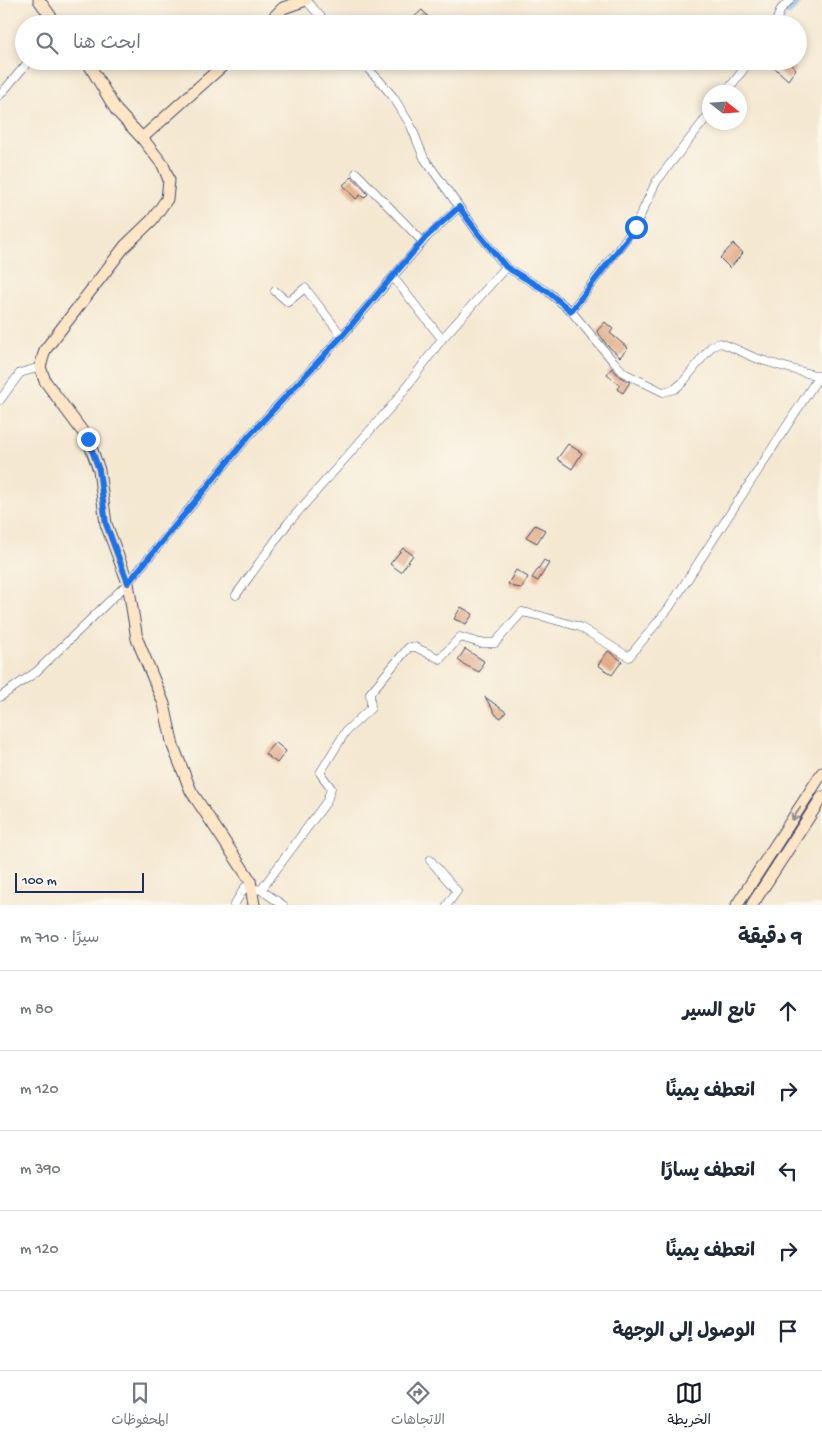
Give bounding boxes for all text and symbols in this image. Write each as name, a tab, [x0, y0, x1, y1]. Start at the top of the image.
search box	[15, 15, 807, 70]
icon: search	[33, 29, 61, 57]
text: ابحث هنا	[73, 33, 141, 56]
north arrow	[702, 85, 747, 130]
route start	[625, 216, 648, 239]
route end	[77, 428, 100, 451]
one-way arrow	[791, 807, 801, 821]
scale bar	[15, 870, 144, 893]
text: 100 m	[22, 873, 57, 890]
text: 9 دقيقة	[738, 927, 802, 952]
text: سيرًا · 710 m	[20, 930, 99, 949]
icon: ahead	[774, 997, 802, 1025]
text: 80 m	[20, 1001, 53, 1020]
text: تابع السير	[683, 1001, 755, 1024]
icon: right	[774, 1077, 802, 1105]
text: 120 m	[20, 1081, 59, 1100]
text: انعطف يمينًا	[666, 1081, 755, 1104]
icon: left	[774, 1157, 802, 1185]
text: 390 m	[20, 1161, 61, 1180]
text: انعطف يسارًا	[661, 1161, 755, 1184]
icon: right	[774, 1237, 802, 1265]
text: 120 m	[20, 1241, 59, 1260]
text: انعطف يمينًا	[666, 1241, 755, 1264]
icon: arrive	[774, 1317, 802, 1345]
text: الوصول إلى الوجهة	[612, 1321, 755, 1344]
tab: المحفوظات	[111, 1379, 169, 1432]
tab: الاتجاهات	[391, 1379, 445, 1432]
tab: الخريطة	[667, 1379, 711, 1432]

